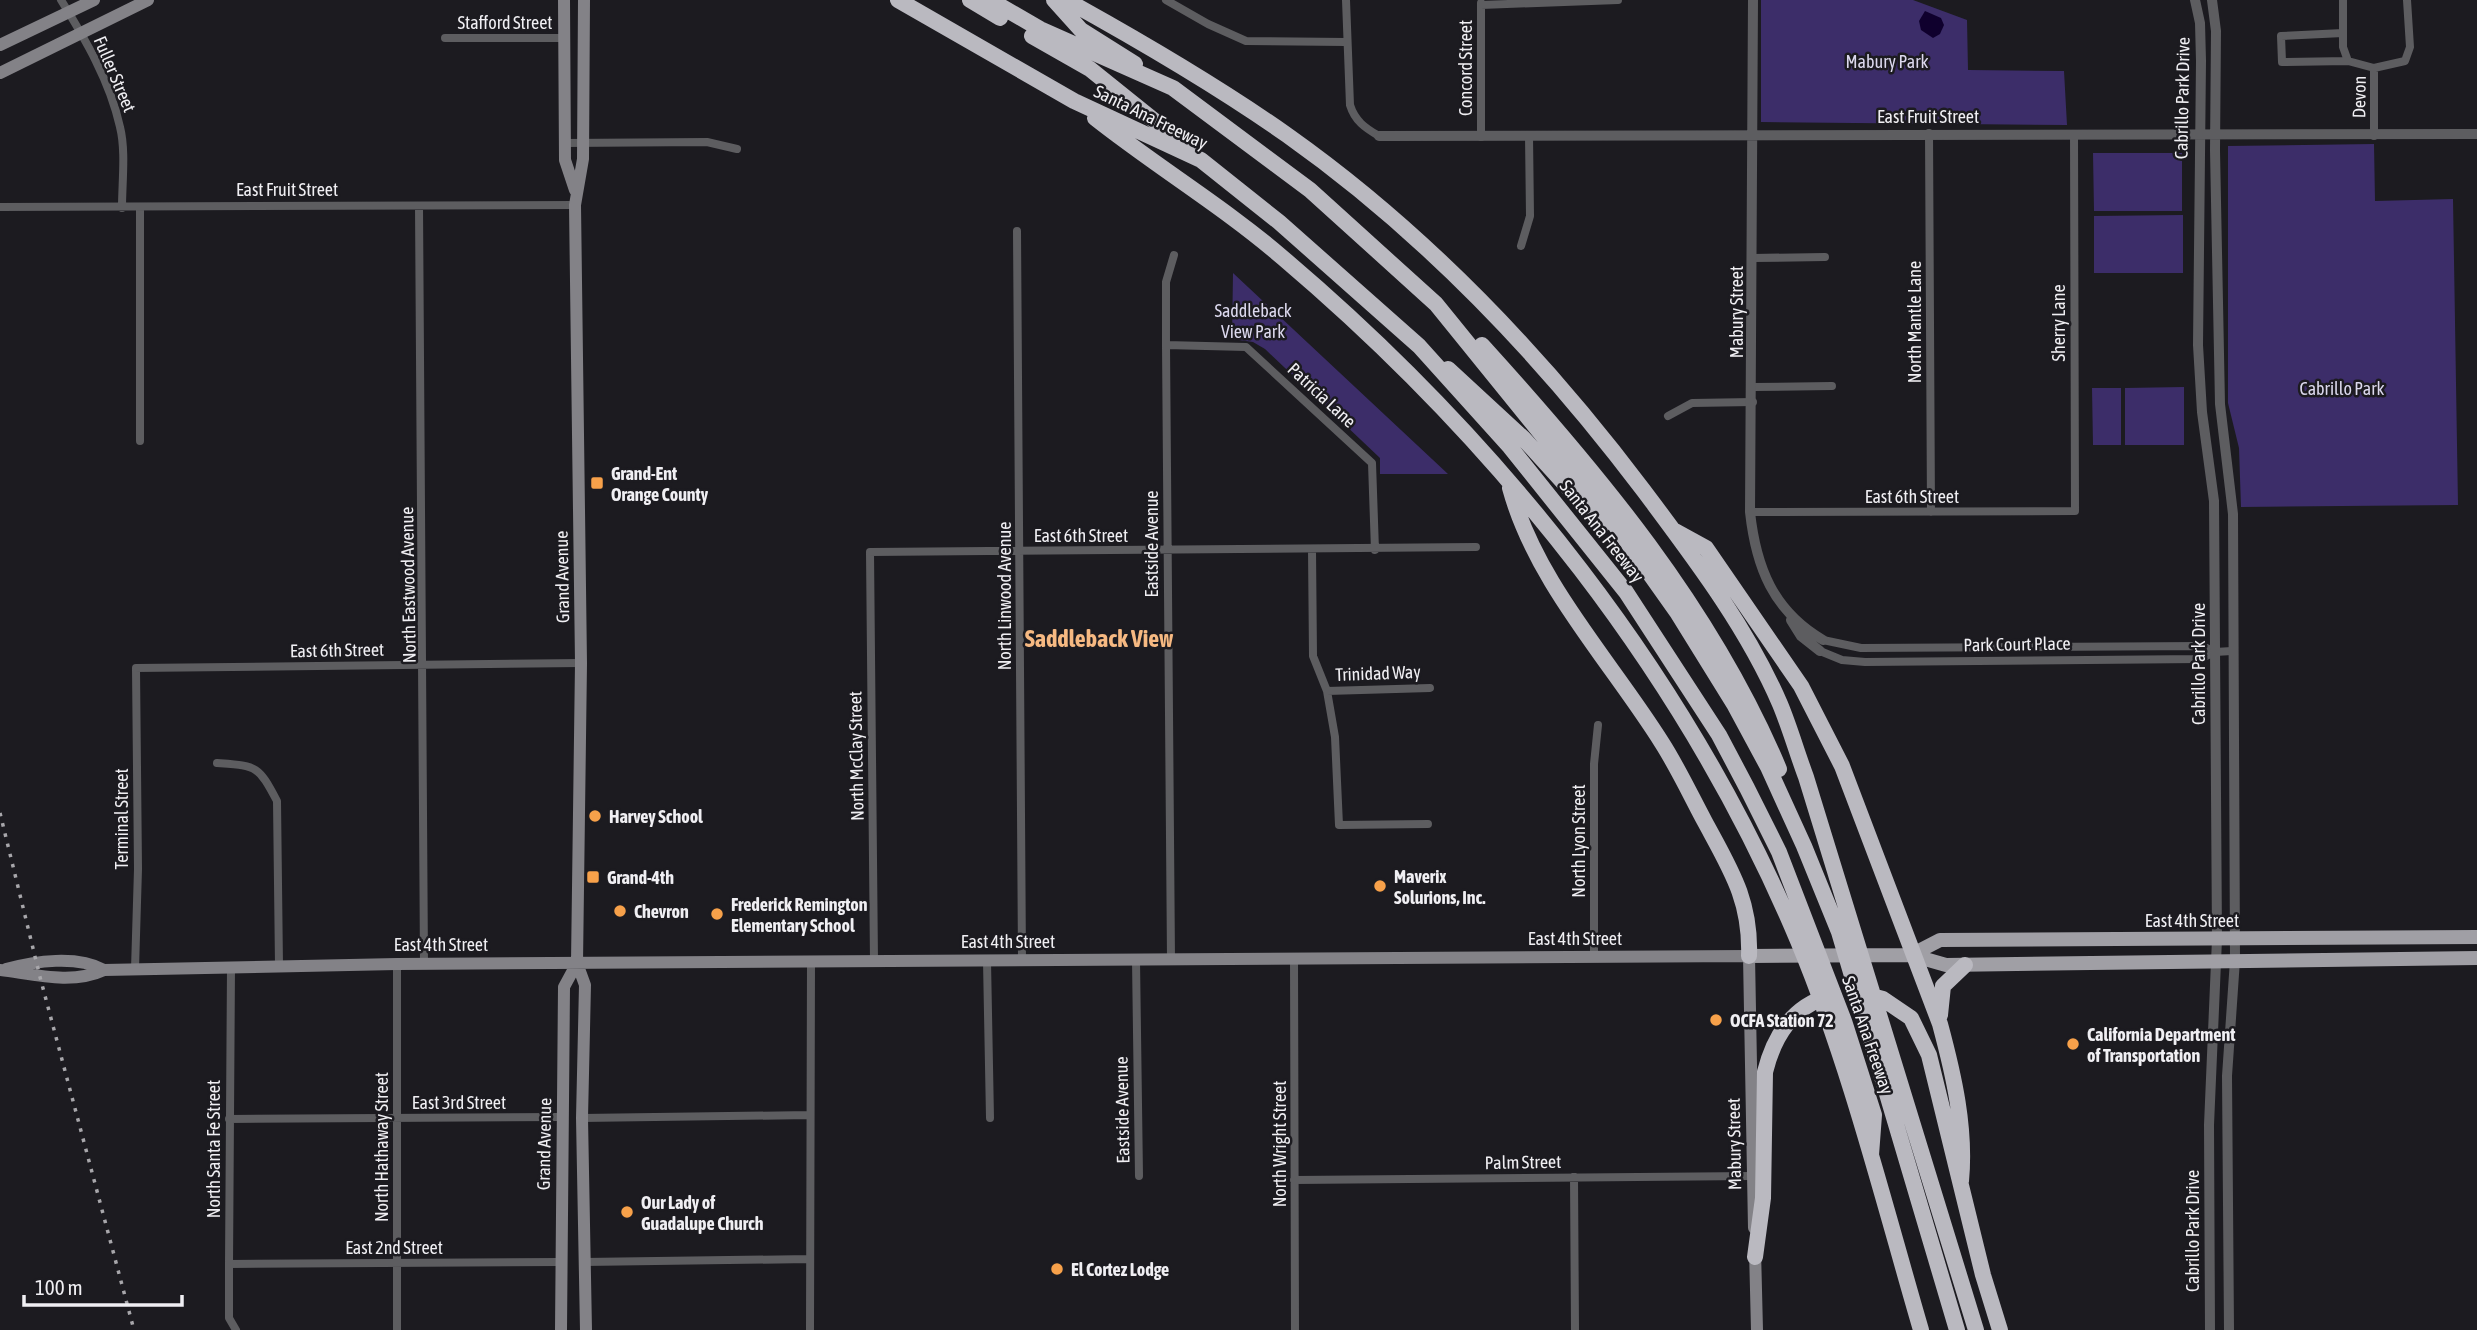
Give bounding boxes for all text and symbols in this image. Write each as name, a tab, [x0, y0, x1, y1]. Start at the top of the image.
street label: Stafford Street	[457, 12, 553, 33]
street label: Concord Street	[1455, 20, 1476, 116]
street label: Fuller Street	[90, 33, 140, 115]
street label: Cabrillo Park Drive	[2170, 37, 2194, 159]
park label: Mabury Park	[1846, 51, 1929, 72]
street label: Devon	[2348, 76, 2370, 118]
street label: Santa Ana Freeway	[1091, 80, 1211, 154]
street label: East Fruit Street	[1877, 106, 1979, 127]
street label: East Fruit Street	[236, 179, 338, 200]
street label: North Mantle Lane	[1904, 261, 1925, 383]
street label: Mabury Street	[1726, 266, 1747, 358]
street label: Sherry Lane	[2048, 284, 2069, 362]
park label: Saddleback View Park	[1214, 300, 1292, 342]
street label: Patricia Lane	[1284, 358, 1360, 432]
park label: Cabrillo Park	[2300, 378, 2384, 399]
place label: Grand-Ent Orange County	[611, 463, 709, 505]
marker: Grand-Ent Orange County	[589, 475, 605, 491]
street label: Santa Ana Freeway	[1556, 476, 1648, 586]
street label: East 6th Street	[1865, 486, 1959, 507]
street label: Eastside Avenue	[1141, 490, 1162, 598]
street label: North Eastwood Avenue	[396, 507, 420, 663]
street label: North Linwood Avenue	[994, 522, 1015, 670]
street label: East 6th Street	[1034, 525, 1128, 546]
street label: Grand Avenue	[551, 531, 573, 623]
street label: Cabrillo Park Drive	[2188, 603, 2209, 725]
district label: Saddleback View	[1025, 625, 1174, 652]
street label: Park Court Place	[1963, 633, 2071, 655]
street label: East 6th Street	[290, 639, 384, 661]
street label: Trinidad Way	[1335, 661, 1421, 685]
street label: North McClay Street	[844, 691, 868, 821]
street label: Terminal Street	[111, 768, 132, 870]
street label: North Lyon Street	[1568, 784, 1589, 898]
place label: Harvey School	[609, 806, 703, 827]
marker: Harvey School	[587, 808, 603, 824]
place label: Maverix Solurions, Inc.	[1394, 866, 1485, 908]
place label: Grand-4th	[607, 867, 674, 888]
marker: Grand-4th	[585, 869, 601, 885]
marker: Maverix Solurions, Inc.	[1372, 878, 1388, 894]
place label: Frederick Remington Elementary School	[731, 894, 868, 936]
place label: Chevron	[634, 901, 689, 922]
marker: Chevron	[612, 903, 628, 919]
marker: Frederick Remington Elementary School	[709, 906, 725, 922]
street label: East 4th Street	[2145, 910, 2239, 931]
street label: East 4th Street	[1528, 928, 1622, 949]
street label: East 4th Street	[961, 931, 1055, 952]
street label: East 4th Street	[394, 934, 488, 955]
street label: Santa Ana Freeway	[1838, 973, 1898, 1097]
place label: OCFA Station 72	[1730, 1010, 1834, 1031]
marker: OCFA Station 72	[1708, 1012, 1724, 1028]
place label: California Department of Transportation	[2087, 1024, 2236, 1066]
marker: California Department of Transportation	[2065, 1036, 2081, 1052]
street label: Eastside Avenue	[1111, 1056, 1133, 1164]
street label: North Hathaway Street	[371, 1072, 392, 1222]
street label: North Santa Fe Street	[203, 1080, 224, 1218]
street label: North Wright Street	[1269, 1081, 1290, 1207]
street label: East 3rd Street	[412, 1092, 506, 1113]
street label: Grand Avenue	[533, 1098, 555, 1190]
street label: Mabury Street	[1723, 1098, 1745, 1190]
street label: Palm Street	[1485, 1151, 1561, 1173]
street label: Cabrillo Park Drive	[2182, 1170, 2203, 1292]
place label: Our Lady of Guadalupe Church	[641, 1192, 764, 1234]
marker: Our Lady of Guadalupe Church	[619, 1204, 635, 1220]
street label: East 2nd Street	[345, 1237, 443, 1258]
place label: El Cortez Lodge	[1071, 1259, 1169, 1280]
marker: El Cortez Lodge	[1049, 1261, 1065, 1277]
scale bar	[24, 1264, 182, 1308]
text: 100 m	[35, 1275, 83, 1299]

